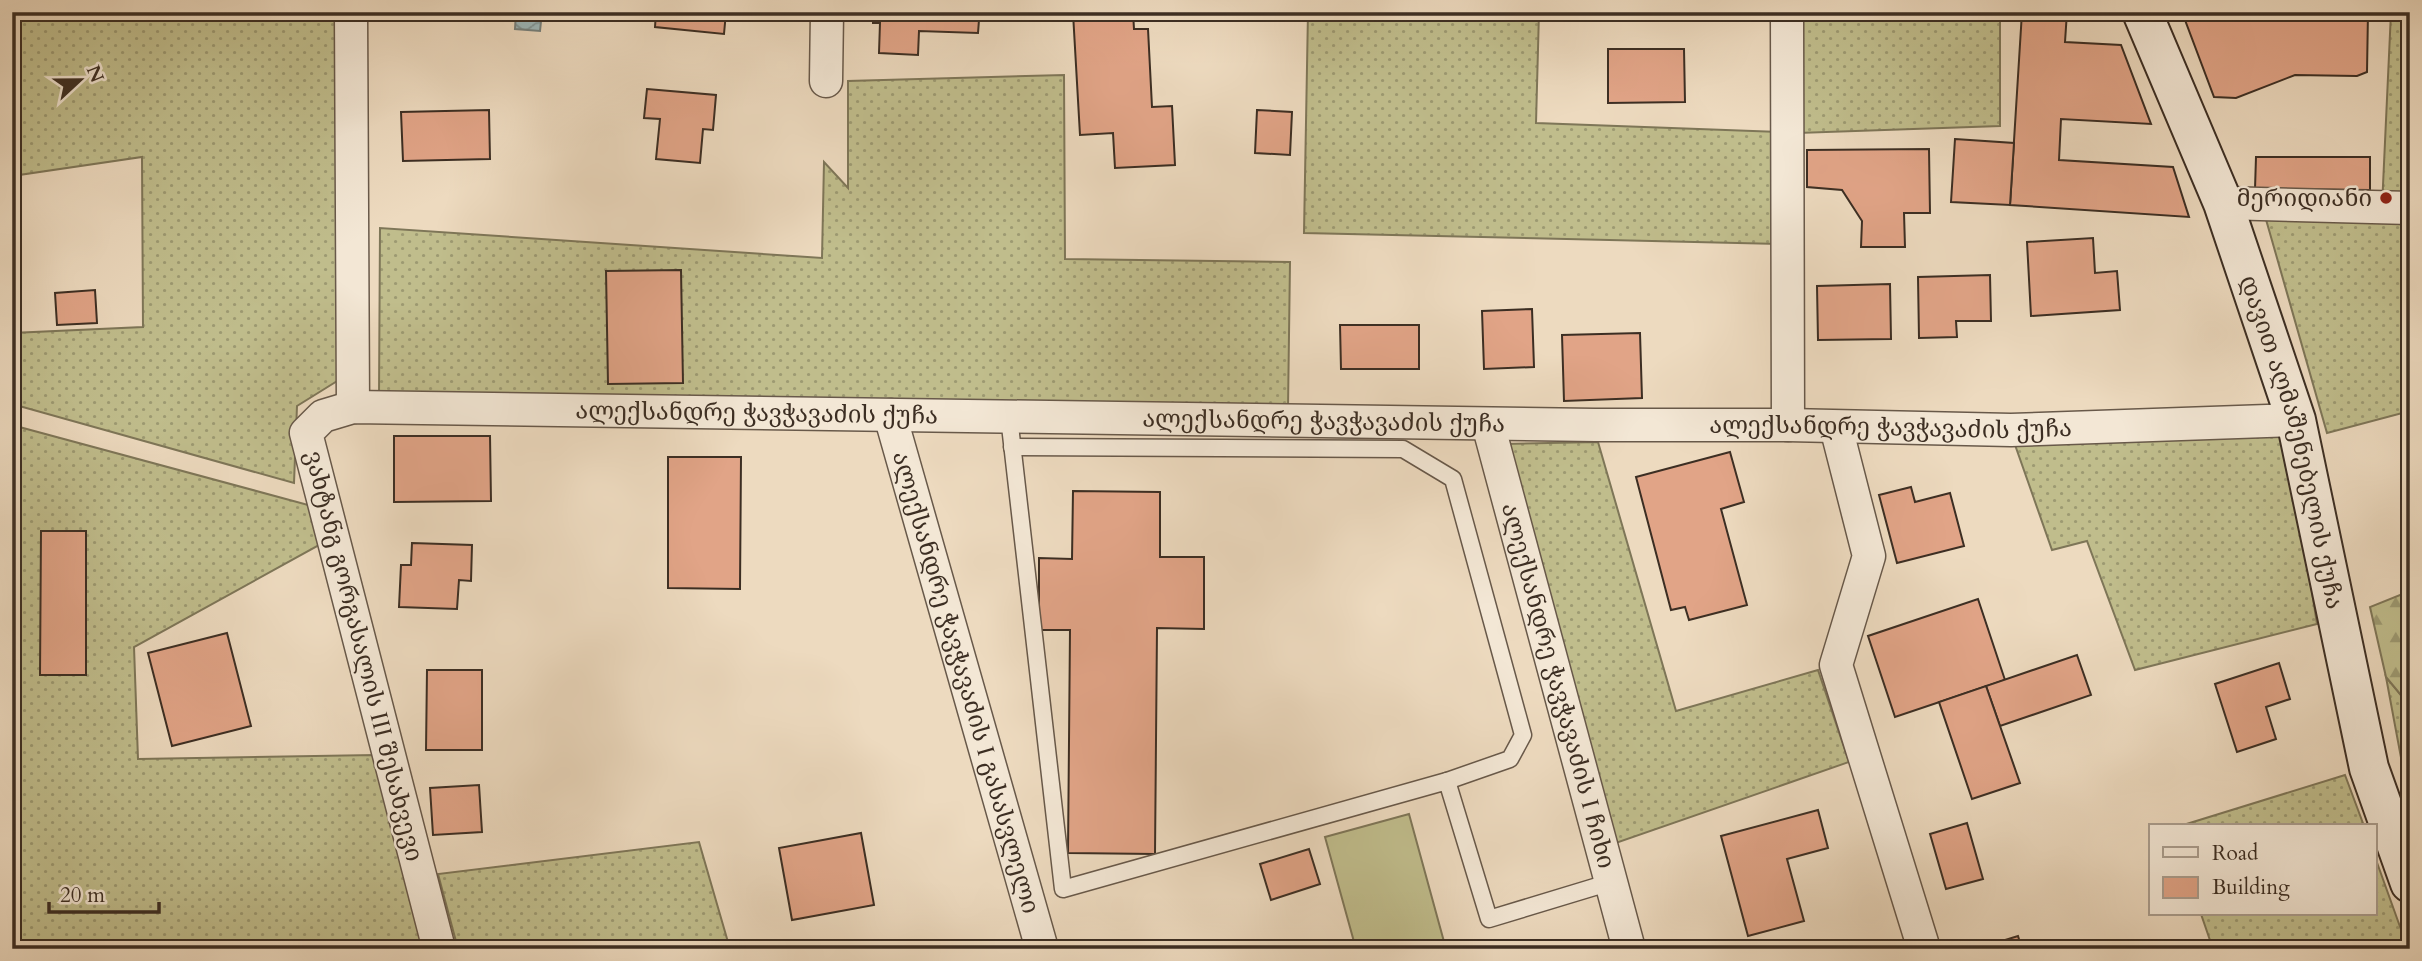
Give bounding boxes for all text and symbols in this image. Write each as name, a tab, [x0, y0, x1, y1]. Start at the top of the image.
north arrow	[46, 46, 116, 116]
text: N	[80, 61, 110, 87]
place label: მერიდიანი	[2237, 182, 2372, 215]
marker: მერიდიანი	[2378, 190, 2394, 206]
street label: დავით აღმაშენებელის ქუჩა	[2232, 271, 2351, 612]
street label: ალექსანდრე ჭავჭავაძის ქუჩა	[575, 394, 938, 432]
street label: ალექსანდრე ჭავჭავაძის ქუჩა	[1142, 402, 1505, 441]
street label: ალექსანდრე ჭავჭავაძის ქუჩა	[1709, 409, 2072, 447]
street label: ვახტანგ გორგასალის III შესახვევი	[296, 447, 431, 865]
street label: ალექსანდრე ჭავჭავაძის I გასასვლელი	[884, 447, 1047, 918]
street label: ალექსანდრე ჭავჭავაძის I ჩიხი	[1493, 499, 1623, 872]
legend	[2149, 824, 2376, 916]
text: Road	[2212, 839, 2258, 868]
scale bar	[49, 870, 159, 914]
text: Building	[2212, 873, 2290, 902]
text: 20 m	[60, 881, 105, 910]

